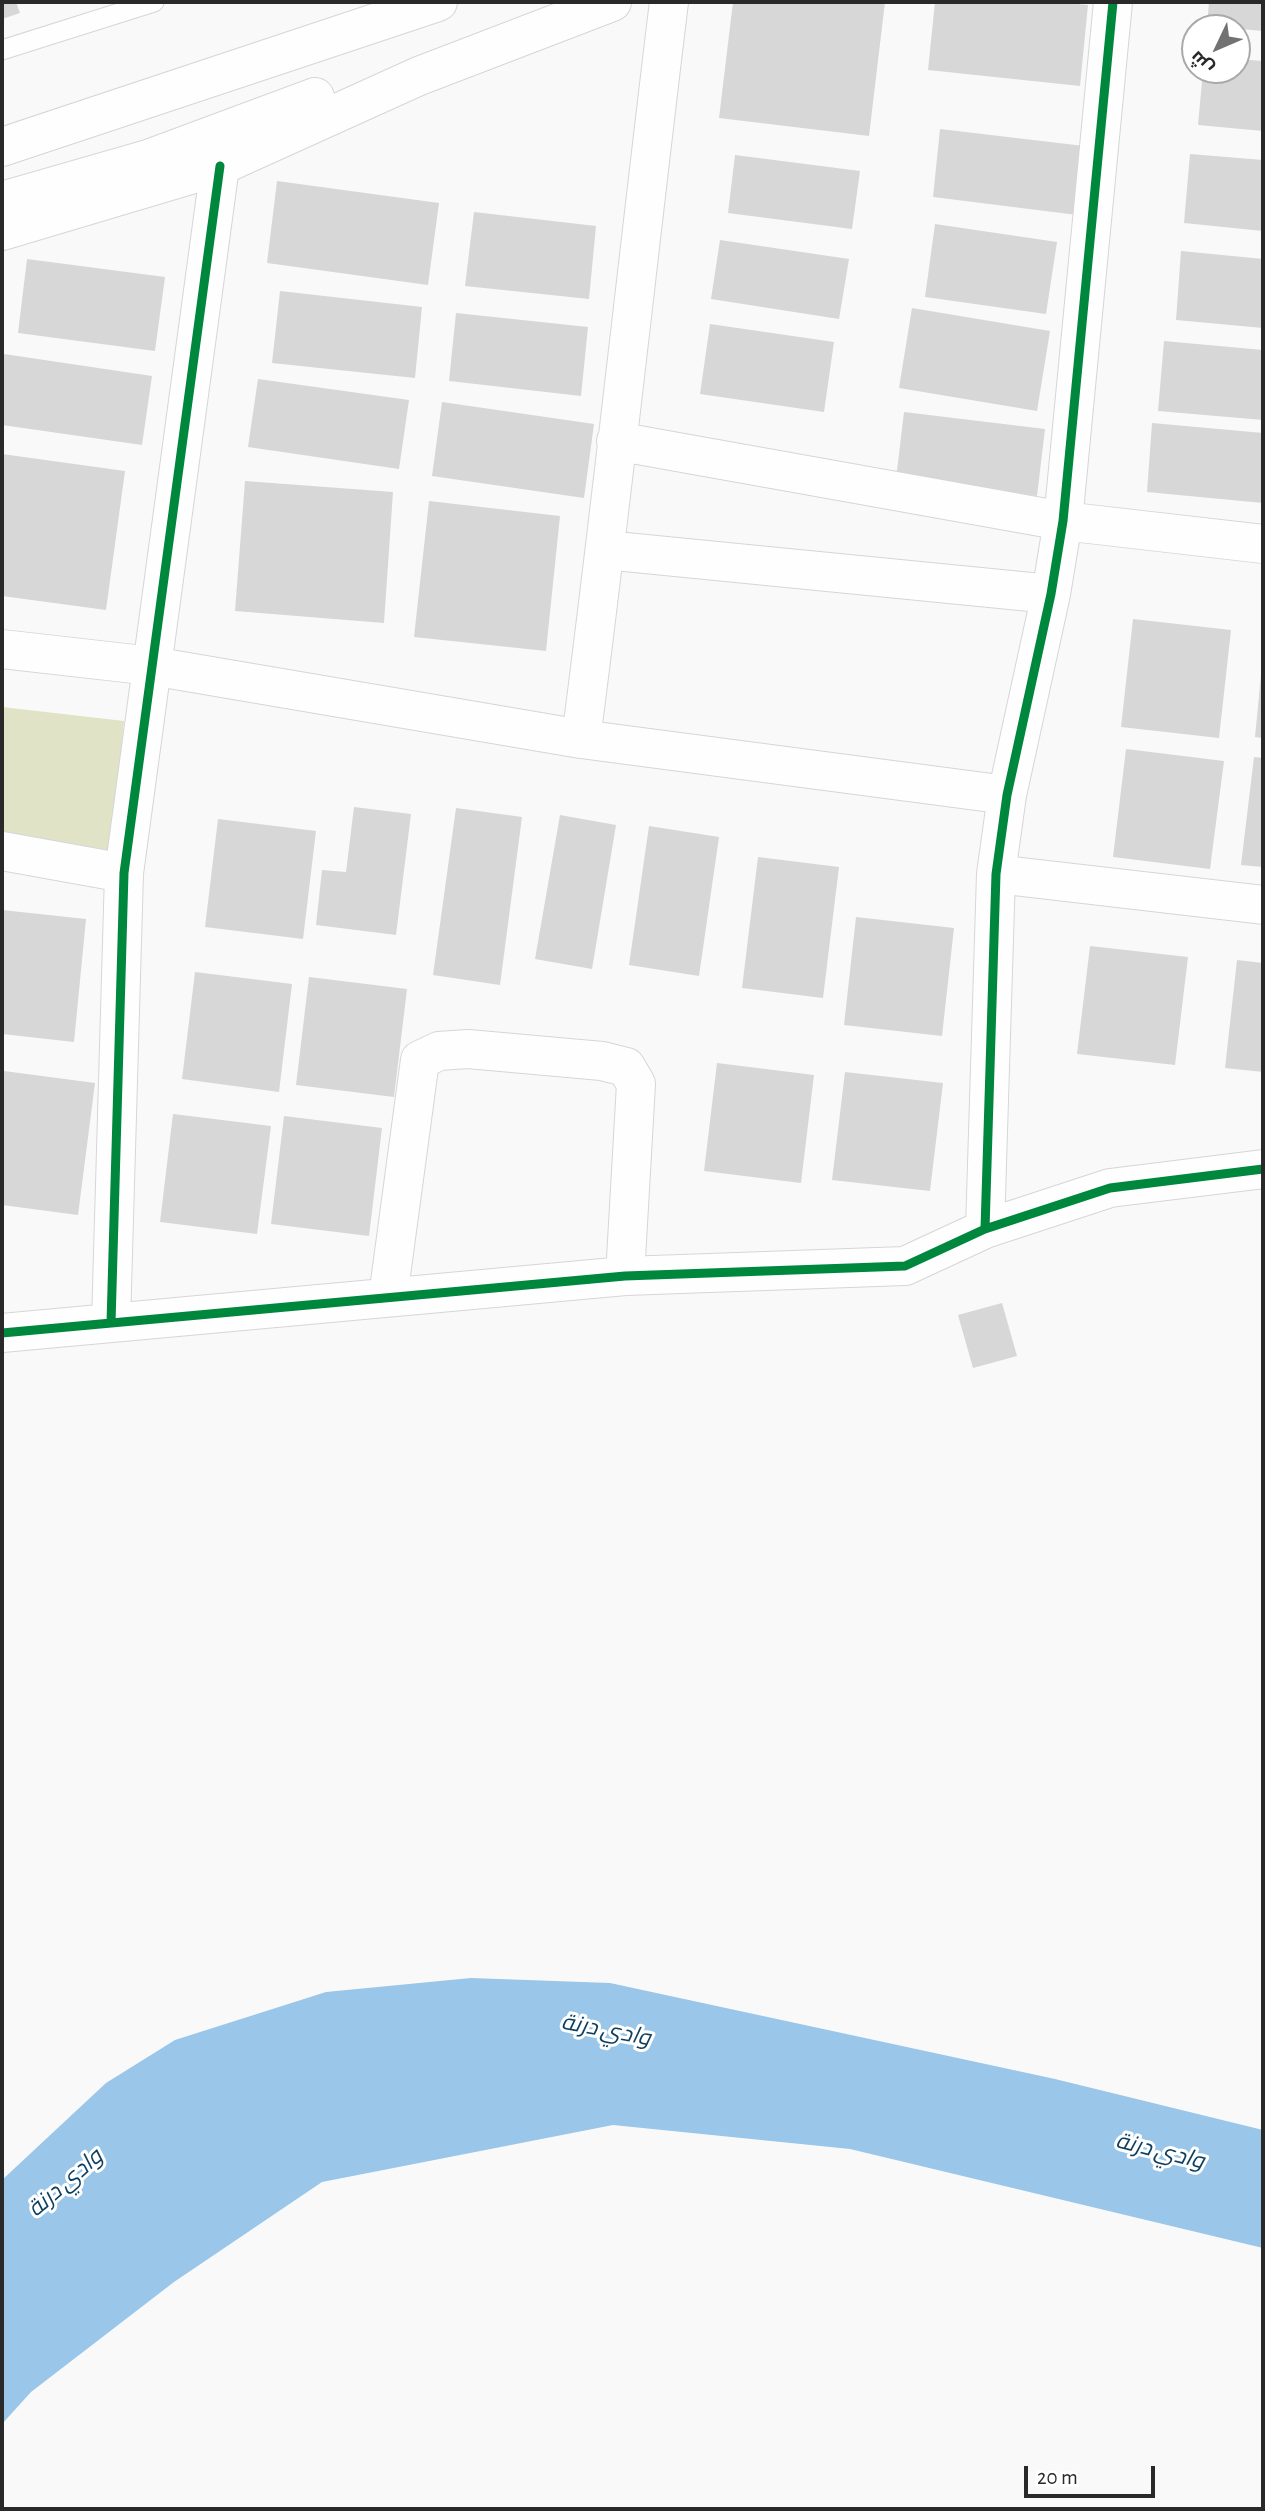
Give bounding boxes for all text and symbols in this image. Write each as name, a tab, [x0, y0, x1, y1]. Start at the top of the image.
north arrow	[1181, 14, 1251, 84]
text: ش	[1187, 47, 1217, 78]
water label: وادي درنة	[559, 2008, 653, 2052]
water label: وادي درنة	[1113, 2127, 1207, 2175]
water label: وادي درنة	[22, 2143, 108, 2223]
scale bar	[1027, 2452, 1158, 2496]
text: 20 m	[1037, 2467, 1078, 2488]

